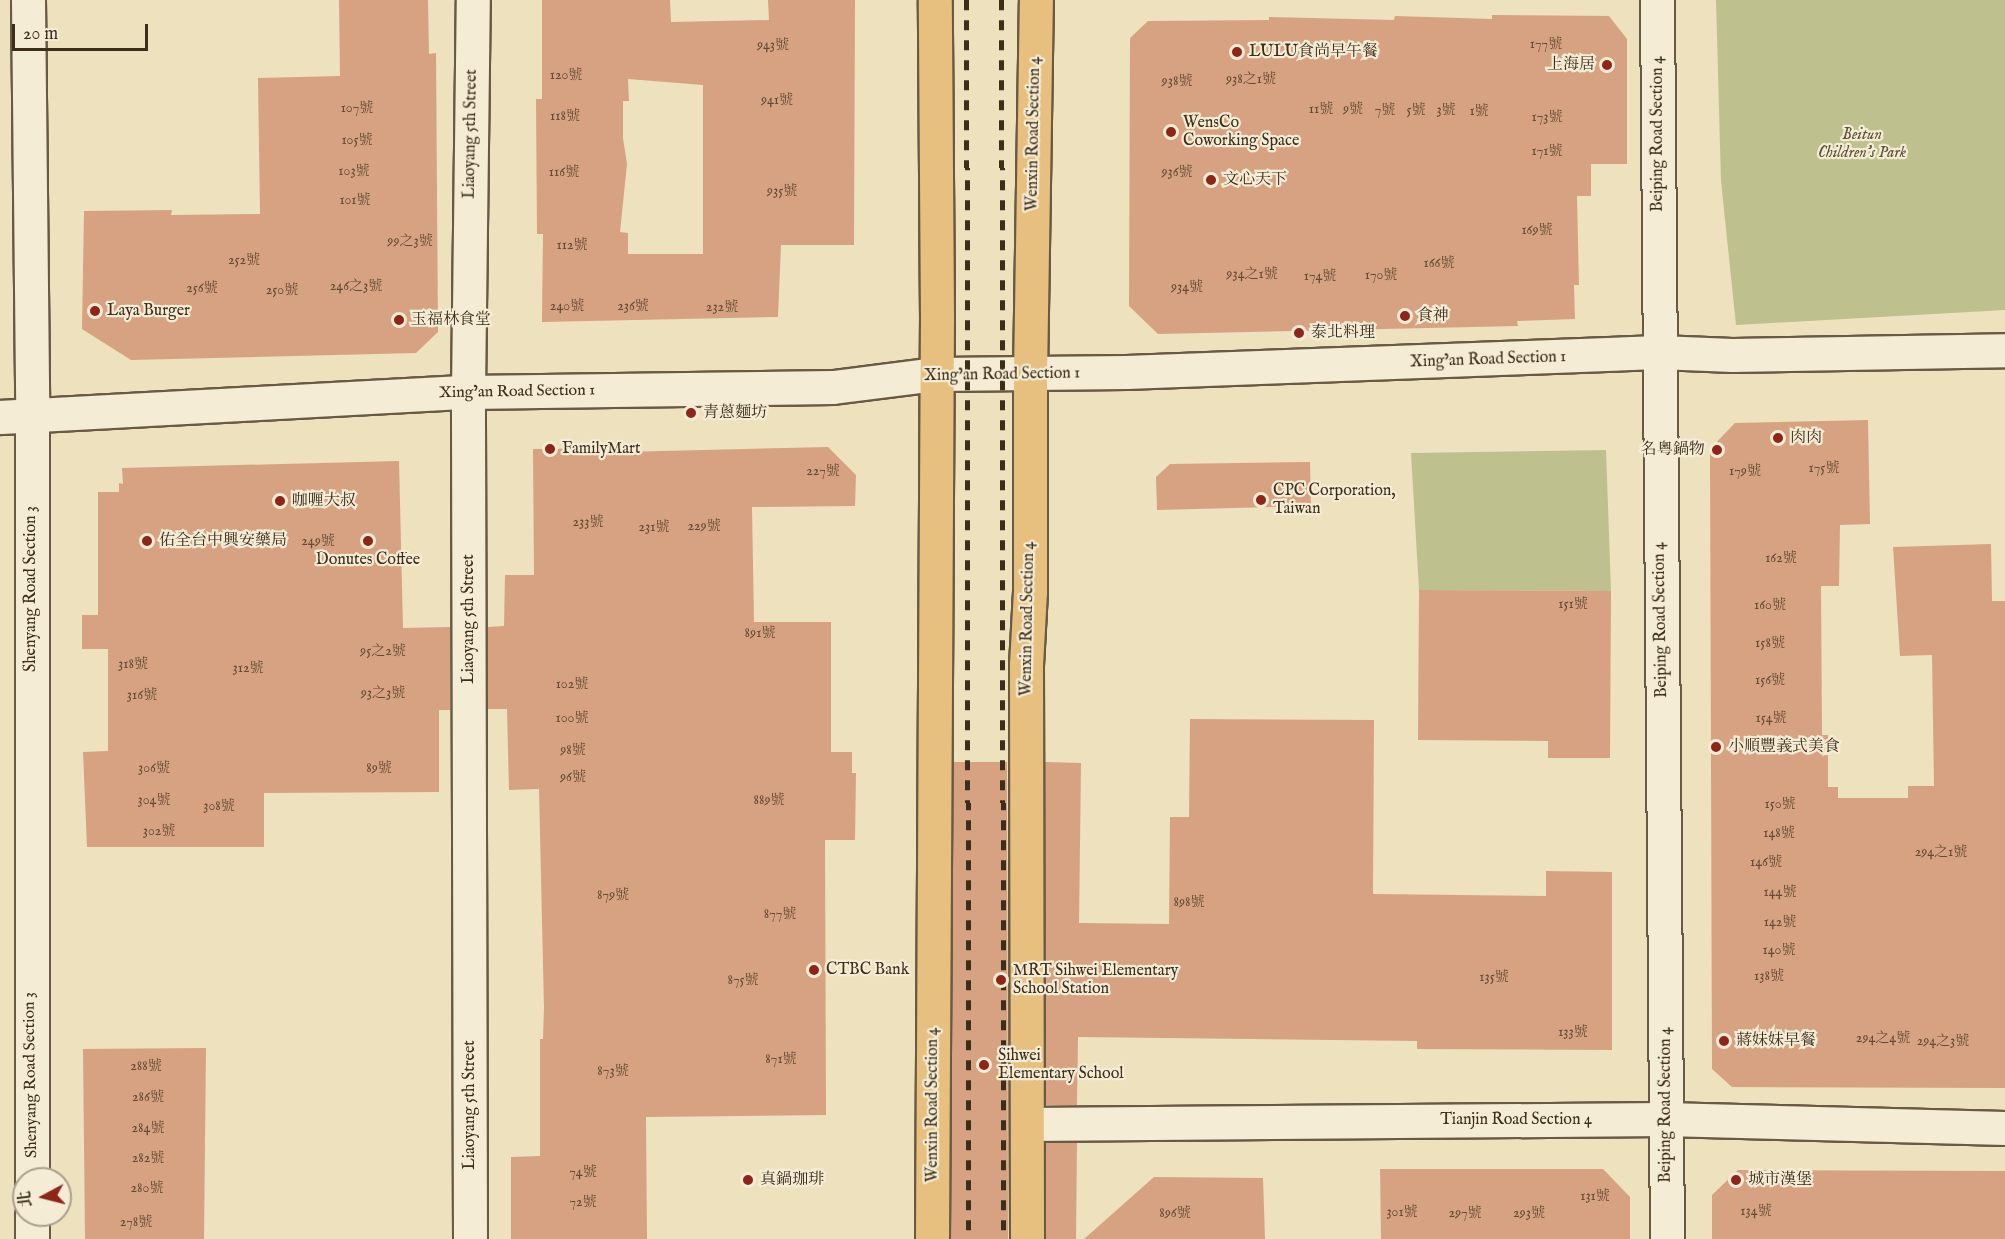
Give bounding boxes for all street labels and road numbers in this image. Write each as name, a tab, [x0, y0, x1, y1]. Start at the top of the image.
street label: Beiping Road Section 4	[1648, 56, 1668, 212]
street label: Wenxin Road Section 4	[1023, 57, 1045, 211]
street label: Liaoyang 5th Street	[460, 69, 482, 199]
street label: Xing’an Road Section 1	[1410, 348, 1566, 372]
street label: Xing’an Road Section 1	[924, 364, 1080, 386]
street label: Xing’an Road Section 1	[439, 381, 595, 403]
street label: Shenyang Road Section 3	[21, 506, 41, 672]
street label: Wenxin Road Section 4	[1017, 542, 1039, 696]
street label: Beiping Road Section 4	[1650, 542, 1672, 698]
street label: Liaoyang 5th Street	[459, 554, 479, 684]
street label: Shenyang Road Section 3	[20, 992, 42, 1158]
street label: Beiping Road Section 4	[1656, 1027, 1676, 1183]
street label: Wenxin Road Section 4	[923, 1028, 943, 1182]
street label: Liaoyang 5th Street	[460, 1040, 480, 1170]
street label: Tianjin Road Section 4	[1440, 1110, 1592, 1130]

